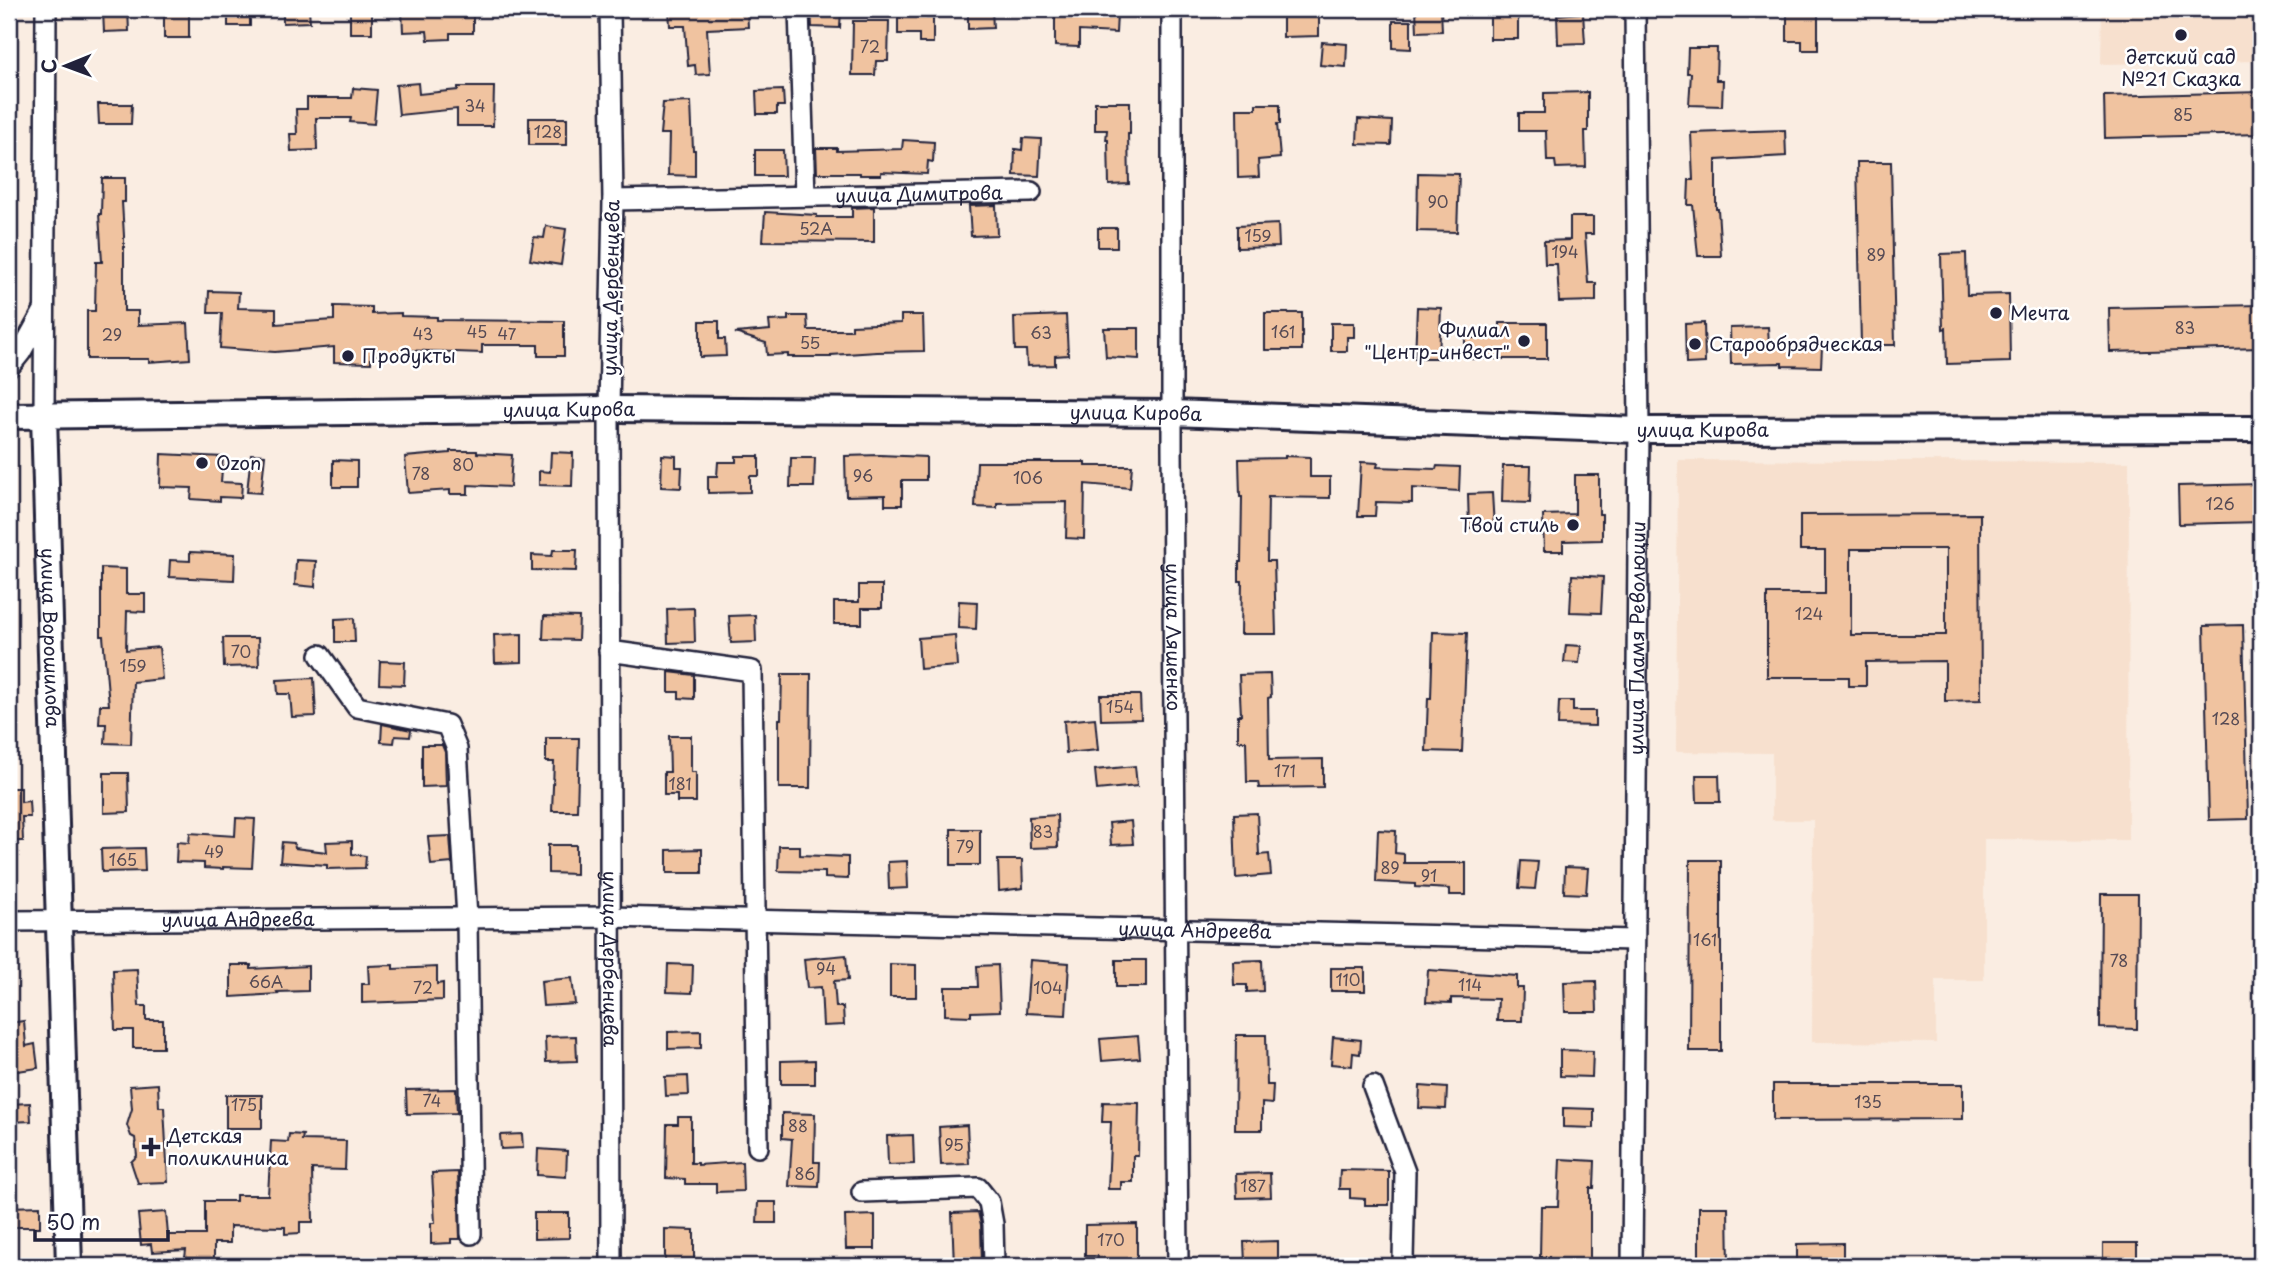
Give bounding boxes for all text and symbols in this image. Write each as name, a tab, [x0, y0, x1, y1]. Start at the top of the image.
marker: детский сад №21 Сказка	[2173, 27, 2189, 43]
north arrow	[32, 32, 102, 102]
house number: 72	[860, 34, 880, 58]
place label: детский сад №21 Сказка	[2121, 42, 2241, 92]
text: С	[34, 59, 62, 74]
house number: 34	[464, 93, 486, 117]
house number: 85	[2173, 102, 2193, 126]
house number: 128	[534, 119, 562, 143]
street label: улица Димитрова	[835, 178, 1003, 209]
house number: 90	[1427, 189, 1449, 213]
street label: улица Дербенцева	[594, 199, 626, 376]
house number: 52А	[799, 216, 833, 240]
house number: 159	[1244, 223, 1272, 247]
house number: 194	[1551, 239, 1579, 263]
house number: 89	[1866, 242, 1886, 266]
place label: Мечта	[2010, 298, 2069, 326]
marker: Мечта	[1988, 305, 2004, 321]
place label: Филиал "Центр-инвест"	[1364, 315, 1510, 365]
house number: 83	[2175, 315, 2195, 339]
house number: 45	[467, 319, 487, 343]
house number: 161	[1271, 319, 1295, 343]
house number: 63	[1030, 320, 1052, 344]
house number: 43	[413, 321, 433, 345]
house number: 47	[498, 321, 517, 345]
house number: 29	[102, 322, 122, 346]
place label: Старообрядческая	[1709, 329, 1883, 357]
house number: 55	[800, 330, 820, 354]
marker: Филиал "Центр-инвест"	[1516, 333, 1532, 349]
marker: Старообрядческая	[1687, 336, 1703, 352]
place label: Продукты	[362, 341, 456, 369]
marker: Продукты	[340, 348, 356, 364]
street label: улица Кирова	[503, 394, 635, 423]
street label: улица Кирова	[1070, 397, 1203, 427]
street label: улица Кирова	[1636, 415, 1769, 443]
place label: Ozon	[216, 448, 261, 476]
house number: 80	[452, 452, 474, 476]
marker: Ozon	[194, 455, 210, 471]
house number: 78	[412, 461, 430, 485]
house number: 96	[853, 463, 873, 487]
house number: 106	[1013, 465, 1043, 489]
house number: 126	[2205, 491, 2235, 515]
place label: Твой стиль	[1460, 510, 1559, 538]
marker: Твой стиль	[1565, 517, 1581, 533]
street label: улица Пламя Революции	[1621, 521, 1651, 755]
street label: улица Ворошилова	[35, 547, 68, 728]
street label: улица Ляшенко	[1160, 563, 1189, 711]
house number: 124	[1795, 601, 1823, 625]
house number: 70	[231, 639, 251, 663]
house number: 159	[119, 653, 147, 677]
house number: 154	[1106, 694, 1134, 718]
house number: 128	[2212, 706, 2240, 730]
house number: 171	[1274, 758, 1296, 782]
house number: 181	[668, 771, 692, 795]
house number: 83	[1033, 819, 1053, 843]
house number: 79	[956, 834, 974, 858]
house number: 49	[204, 839, 224, 863]
house number: 165	[109, 847, 137, 871]
house number: 89	[1380, 855, 1400, 879]
house number: 91	[1421, 863, 1437, 887]
street label: улица Дербенцева	[597, 871, 625, 1047]
street label: улица Андреева	[161, 904, 315, 933]
street label: улица Андреева	[1118, 913, 1272, 945]
house number: 161	[1693, 927, 1717, 951]
house number: 78	[2110, 948, 2128, 972]
house number: 94	[816, 956, 836, 980]
house number: 110	[1335, 967, 1361, 991]
house number: 66А	[249, 969, 283, 993]
house number: 114	[1458, 972, 1482, 996]
house number: 72	[413, 975, 433, 999]
house number: 104	[1033, 975, 1063, 999]
house number: 74	[423, 1088, 441, 1112]
house number: 135	[1854, 1089, 1882, 1113]
house number: 175	[231, 1092, 257, 1116]
house number: 88	[788, 1113, 808, 1137]
place label: Детская поликлиника	[166, 1121, 288, 1171]
house number: 95	[944, 1132, 964, 1156]
marker: Детская поликлиника	[141, 1137, 161, 1157]
house number: 86	[795, 1161, 815, 1185]
house number: 187	[1240, 1173, 1266, 1197]
scale bar	[35, 1198, 168, 1242]
text: 50 m	[46, 1205, 100, 1237]
house number: 170	[1097, 1227, 1125, 1251]

